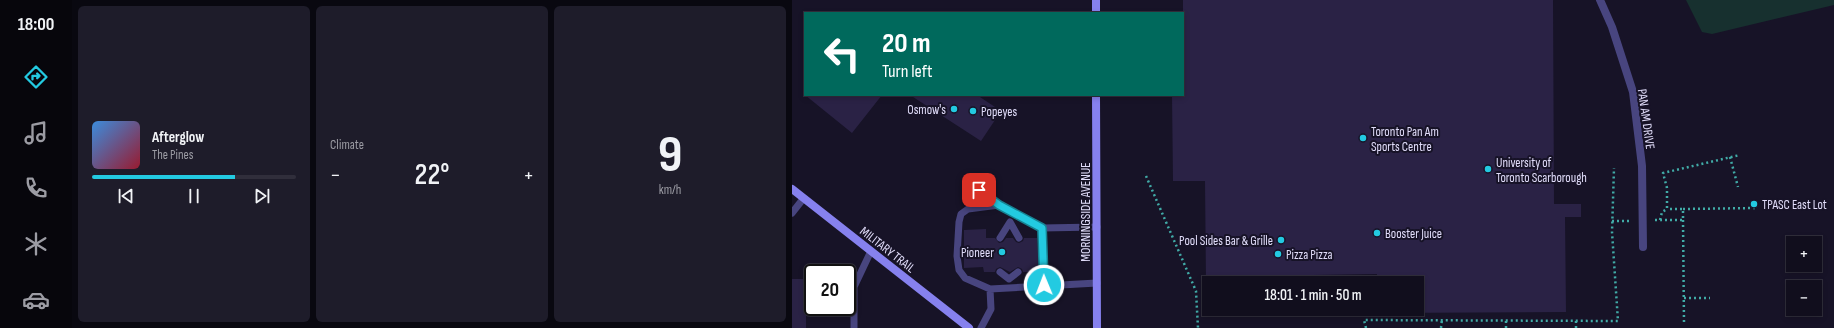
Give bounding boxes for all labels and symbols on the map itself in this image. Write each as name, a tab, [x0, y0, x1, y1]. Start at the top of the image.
street label: PAN AM DRIVE	[1634, 88, 1658, 150]
place label: Osmow's	[907, 102, 946, 118]
marker: Osmow's	[949, 104, 959, 114]
place label: Popeyes	[981, 104, 1018, 120]
marker: Popeyes	[968, 106, 978, 116]
place label: Toronto Pan Am Sports Centre	[1371, 124, 1439, 155]
marker: Toronto Pan Am Sports Centre	[1358, 133, 1368, 143]
place label: University of Toronto Scarborough	[1496, 155, 1587, 186]
street label: MORNINGSIDE AVENUE	[1078, 162, 1094, 262]
marker: University of Toronto Scarborough	[1483, 164, 1493, 174]
pin	[962, 173, 996, 207]
place label: TPASC East Lot	[1762, 197, 1827, 213]
marker: TPASC East Lot	[1749, 199, 1759, 209]
street label: MILITARY TRAIL	[857, 223, 918, 276]
place label: Booster Juice	[1385, 226, 1442, 242]
marker: Booster Juice	[1372, 228, 1382, 238]
place label: Pool Sides Bar & Grille	[1179, 233, 1273, 249]
marker: Pool Sides Bar & Grille	[1276, 235, 1286, 245]
place label: Pioneer	[961, 245, 994, 261]
marker: Pioneer	[997, 247, 1007, 257]
place label: Pizza Pizza	[1286, 247, 1333, 263]
marker: Pizza Pizza	[1273, 249, 1283, 259]
speed limit sign: 20	[804, 264, 856, 316]
position arrow	[1023, 264, 1065, 306]

